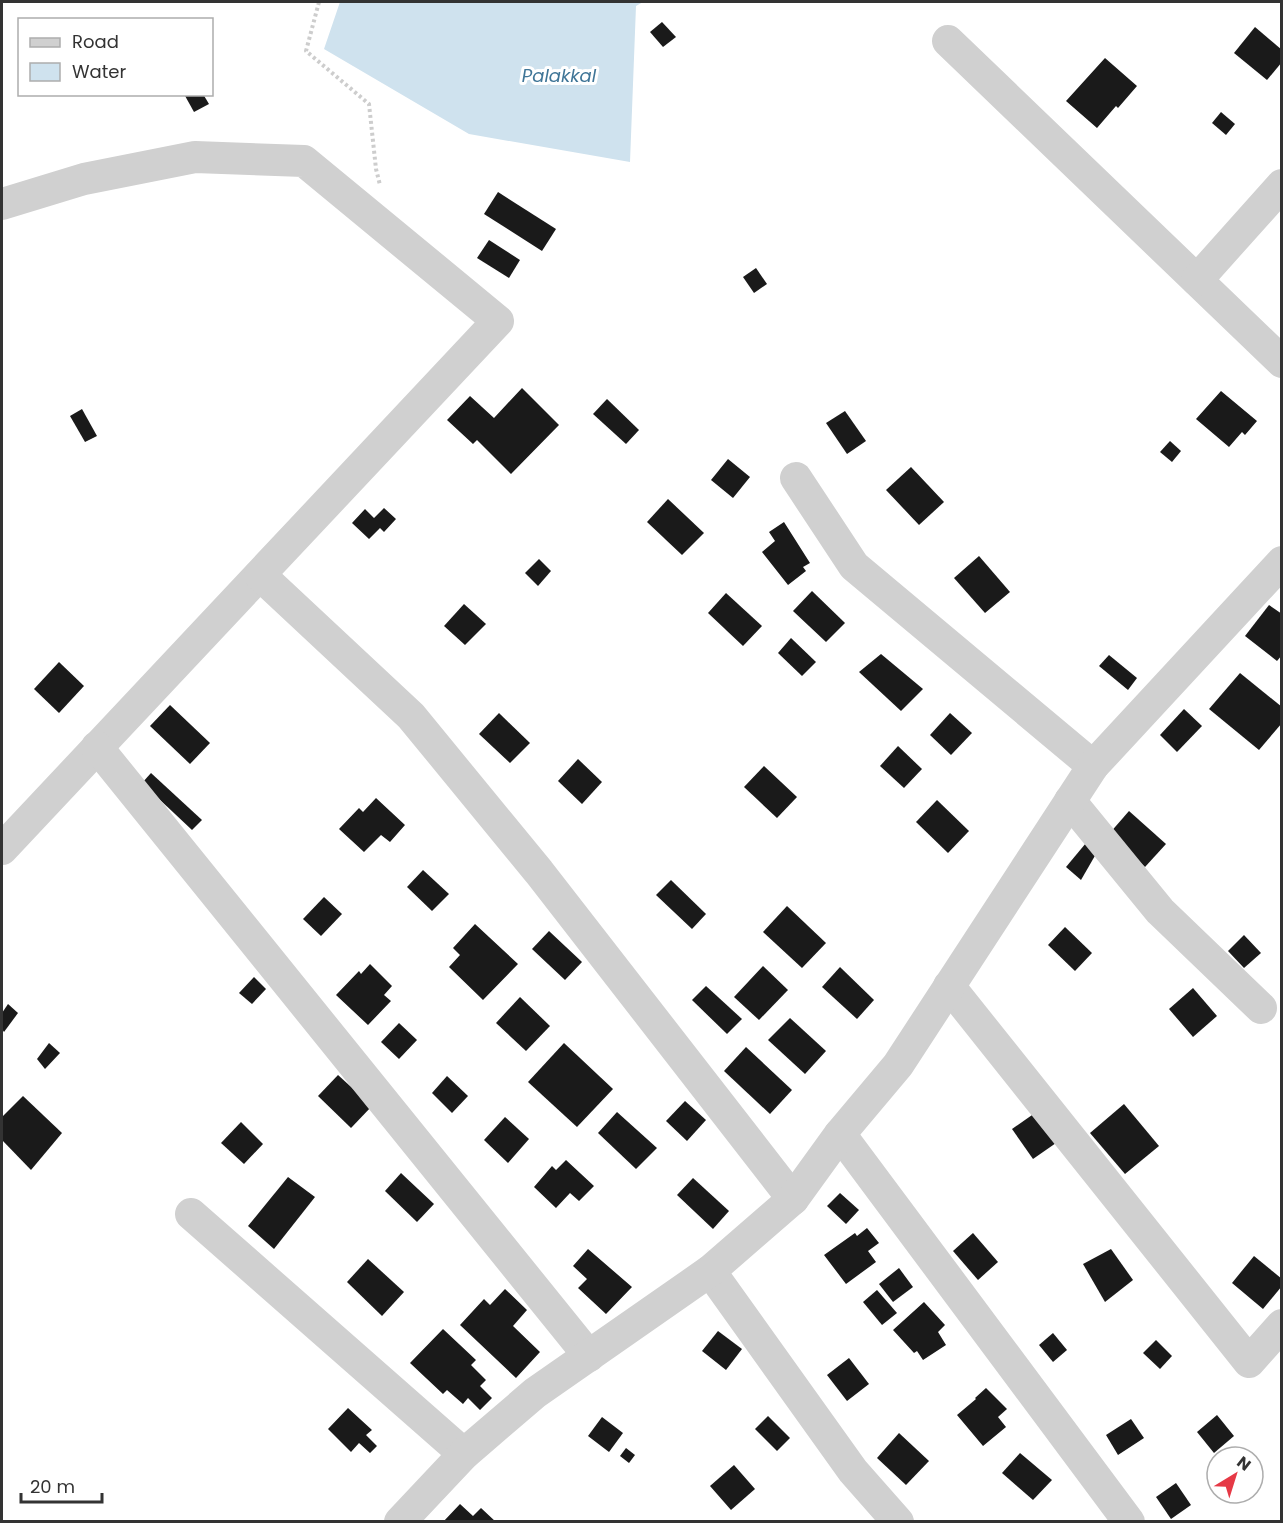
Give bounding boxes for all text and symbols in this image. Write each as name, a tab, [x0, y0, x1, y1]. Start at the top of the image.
legend	[18, 18, 213, 96]
text: Road	[72, 29, 119, 54]
text: Water	[72, 59, 126, 84]
water label: Palakkal	[522, 63, 597, 88]
north arrow	[1205, 1445, 1265, 1505]
text: N	[1232, 1451, 1256, 1476]
scale bar	[21, 1466, 102, 1504]
text: 20 m	[30, 1474, 75, 1499]

